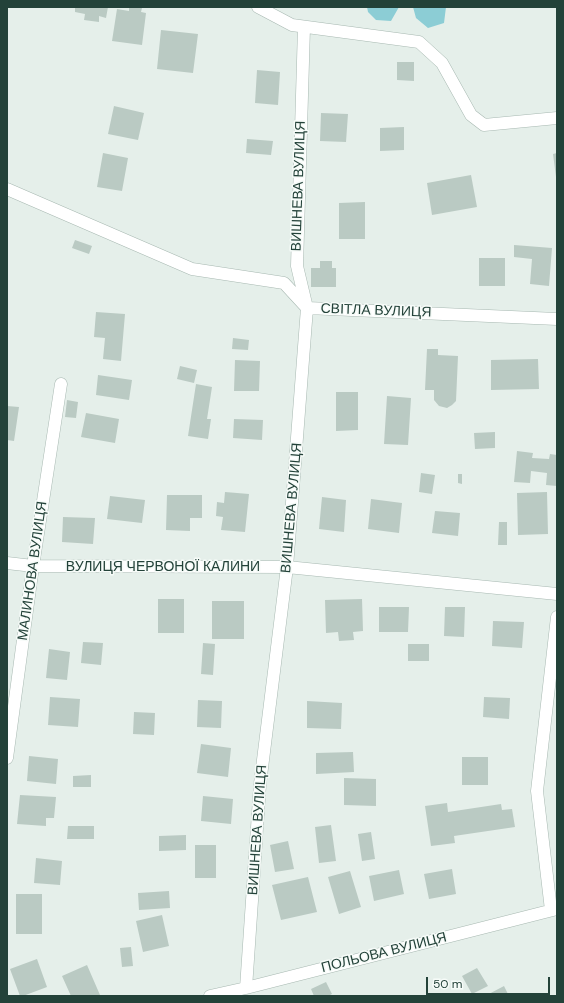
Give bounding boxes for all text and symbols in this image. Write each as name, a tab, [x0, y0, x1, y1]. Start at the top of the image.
street label: ВИШНЕВА ВУЛИЦЯ	[288, 120, 310, 252]
street label: СВІТЛА ВУЛИЦЯ	[320, 301, 432, 321]
street label: ВИШНЕВА ВУЛИЦЯ	[278, 442, 306, 574]
street label: МАЛИНОВА ВУЛИЦЯ	[15, 500, 51, 642]
street label: ВУЛИЦЯ ЧЕРВОНОЇ КАЛИНИ	[66, 559, 260, 575]
street label: ВИШНЕВА ВУЛИЦЯ	[245, 764, 271, 896]
street label: ПОЛЬОВА ВУЛИЦЯ	[320, 929, 448, 977]
scale bar	[428, 969, 552, 995]
text: 50 m	[433, 976, 462, 992]

